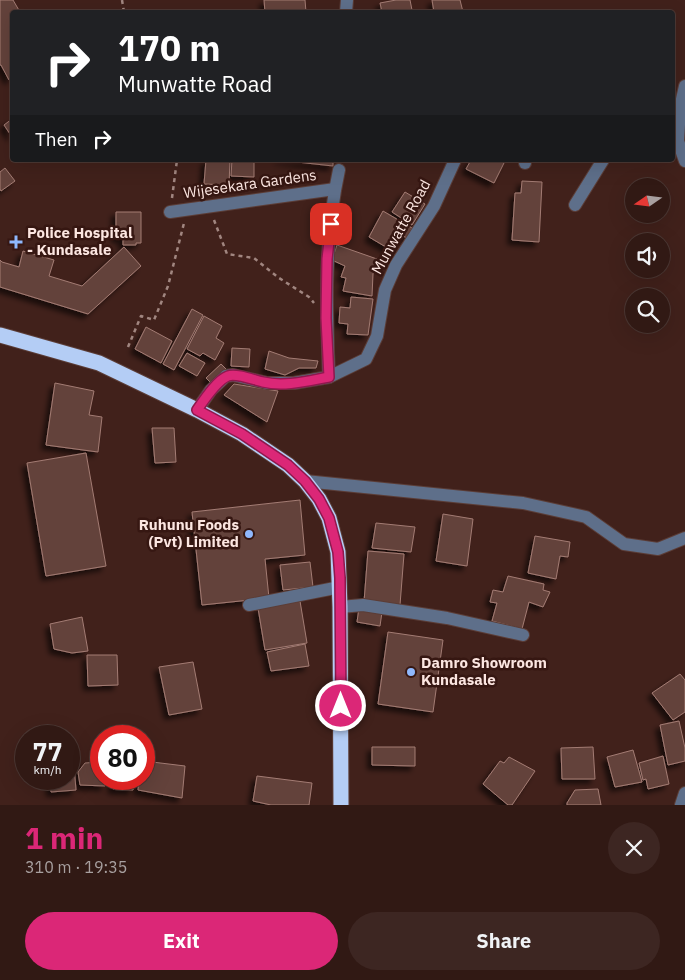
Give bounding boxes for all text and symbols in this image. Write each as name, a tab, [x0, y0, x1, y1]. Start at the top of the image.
text: 170 m	[118, 25, 221, 71]
icon: right	[35, 30, 100, 95]
text: Munwatte Road	[118, 69, 272, 98]
icon: right	[88, 125, 116, 153]
text: Then	[35, 127, 78, 151]
street label: Wijesekara Gardens	[182, 165, 318, 202]
street label: Munwatte Road	[367, 176, 434, 277]
north arrow	[625, 178, 670, 222]
map controls	[625, 178, 670, 333]
pin	[310, 203, 352, 245]
icon: arrive	[317, 210, 345, 238]
place label: Police Hospital - Kundasale	[27, 223, 133, 259]
button: sound	[625, 233, 670, 278]
marker: Police Hospital - Kundasale	[9, 235, 23, 249]
button: search	[625, 288, 670, 333]
place label: Ruhunu Foods (Pvt) Limited	[139, 515, 239, 551]
marker: Ruhunu Foods (Pvt) Limited	[243, 528, 255, 540]
place label: Damro Showroom Kundasale	[421, 653, 547, 689]
marker: Damro Showroom Kundasale	[405, 666, 417, 678]
position arrow	[314, 679, 366, 731]
speed limit sign: 80	[90, 725, 155, 790]
text: 77	[32, 735, 63, 768]
text: km/h	[33, 762, 62, 777]
text: 1 min	[25, 818, 103, 857]
button: close	[608, 822, 660, 874]
text: 310 m · 19:35	[25, 857, 127, 877]
button: Exit	[25, 912, 338, 970]
button: Share	[348, 912, 660, 970]

